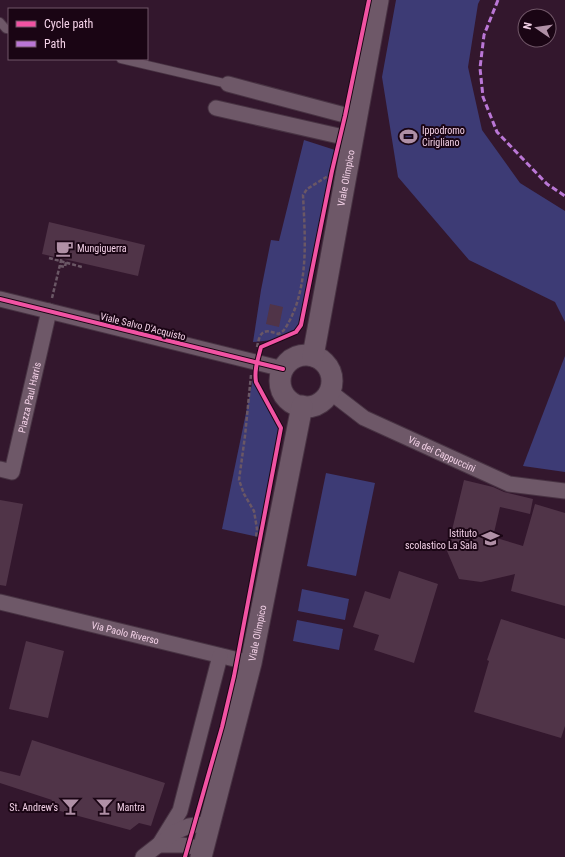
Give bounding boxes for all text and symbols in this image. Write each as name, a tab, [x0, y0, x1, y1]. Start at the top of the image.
legend	[8, 8, 148, 60]
north arrow	[517, 8, 557, 48]
text: Cycle path	[44, 17, 94, 31]
text: N	[521, 21, 535, 31]
text: Path	[44, 37, 66, 51]
place label: Ippodromo Cirigliano	[422, 125, 465, 148]
sports icon: Ippodromo Cirigliano	[399, 126, 419, 146]
street label: Viale Olimpico	[335, 149, 357, 207]
cafe icon: Mungiguerra	[54, 238, 74, 258]
place label: Mungiguerra	[77, 243, 127, 254]
street label: Viale Salvo D'Acquisto	[99, 311, 187, 342]
street label: Piazza Paul Harris	[16, 361, 43, 434]
street label: Via dei Cappuccini	[406, 434, 477, 474]
place label: Istituto scolastico La Sala	[405, 528, 477, 551]
school or university icon: Istituto scolastico La Sala	[480, 529, 500, 549]
street label: Viale Olimpico	[247, 604, 268, 662]
street label: Via Paolo Riverso	[90, 619, 160, 646]
bar icon: St. Andrew's	[61, 797, 81, 817]
bar icon: Mantra	[94, 797, 114, 817]
place label: St. Andrew's	[9, 802, 58, 813]
place label: Mantra	[117, 802, 145, 813]

